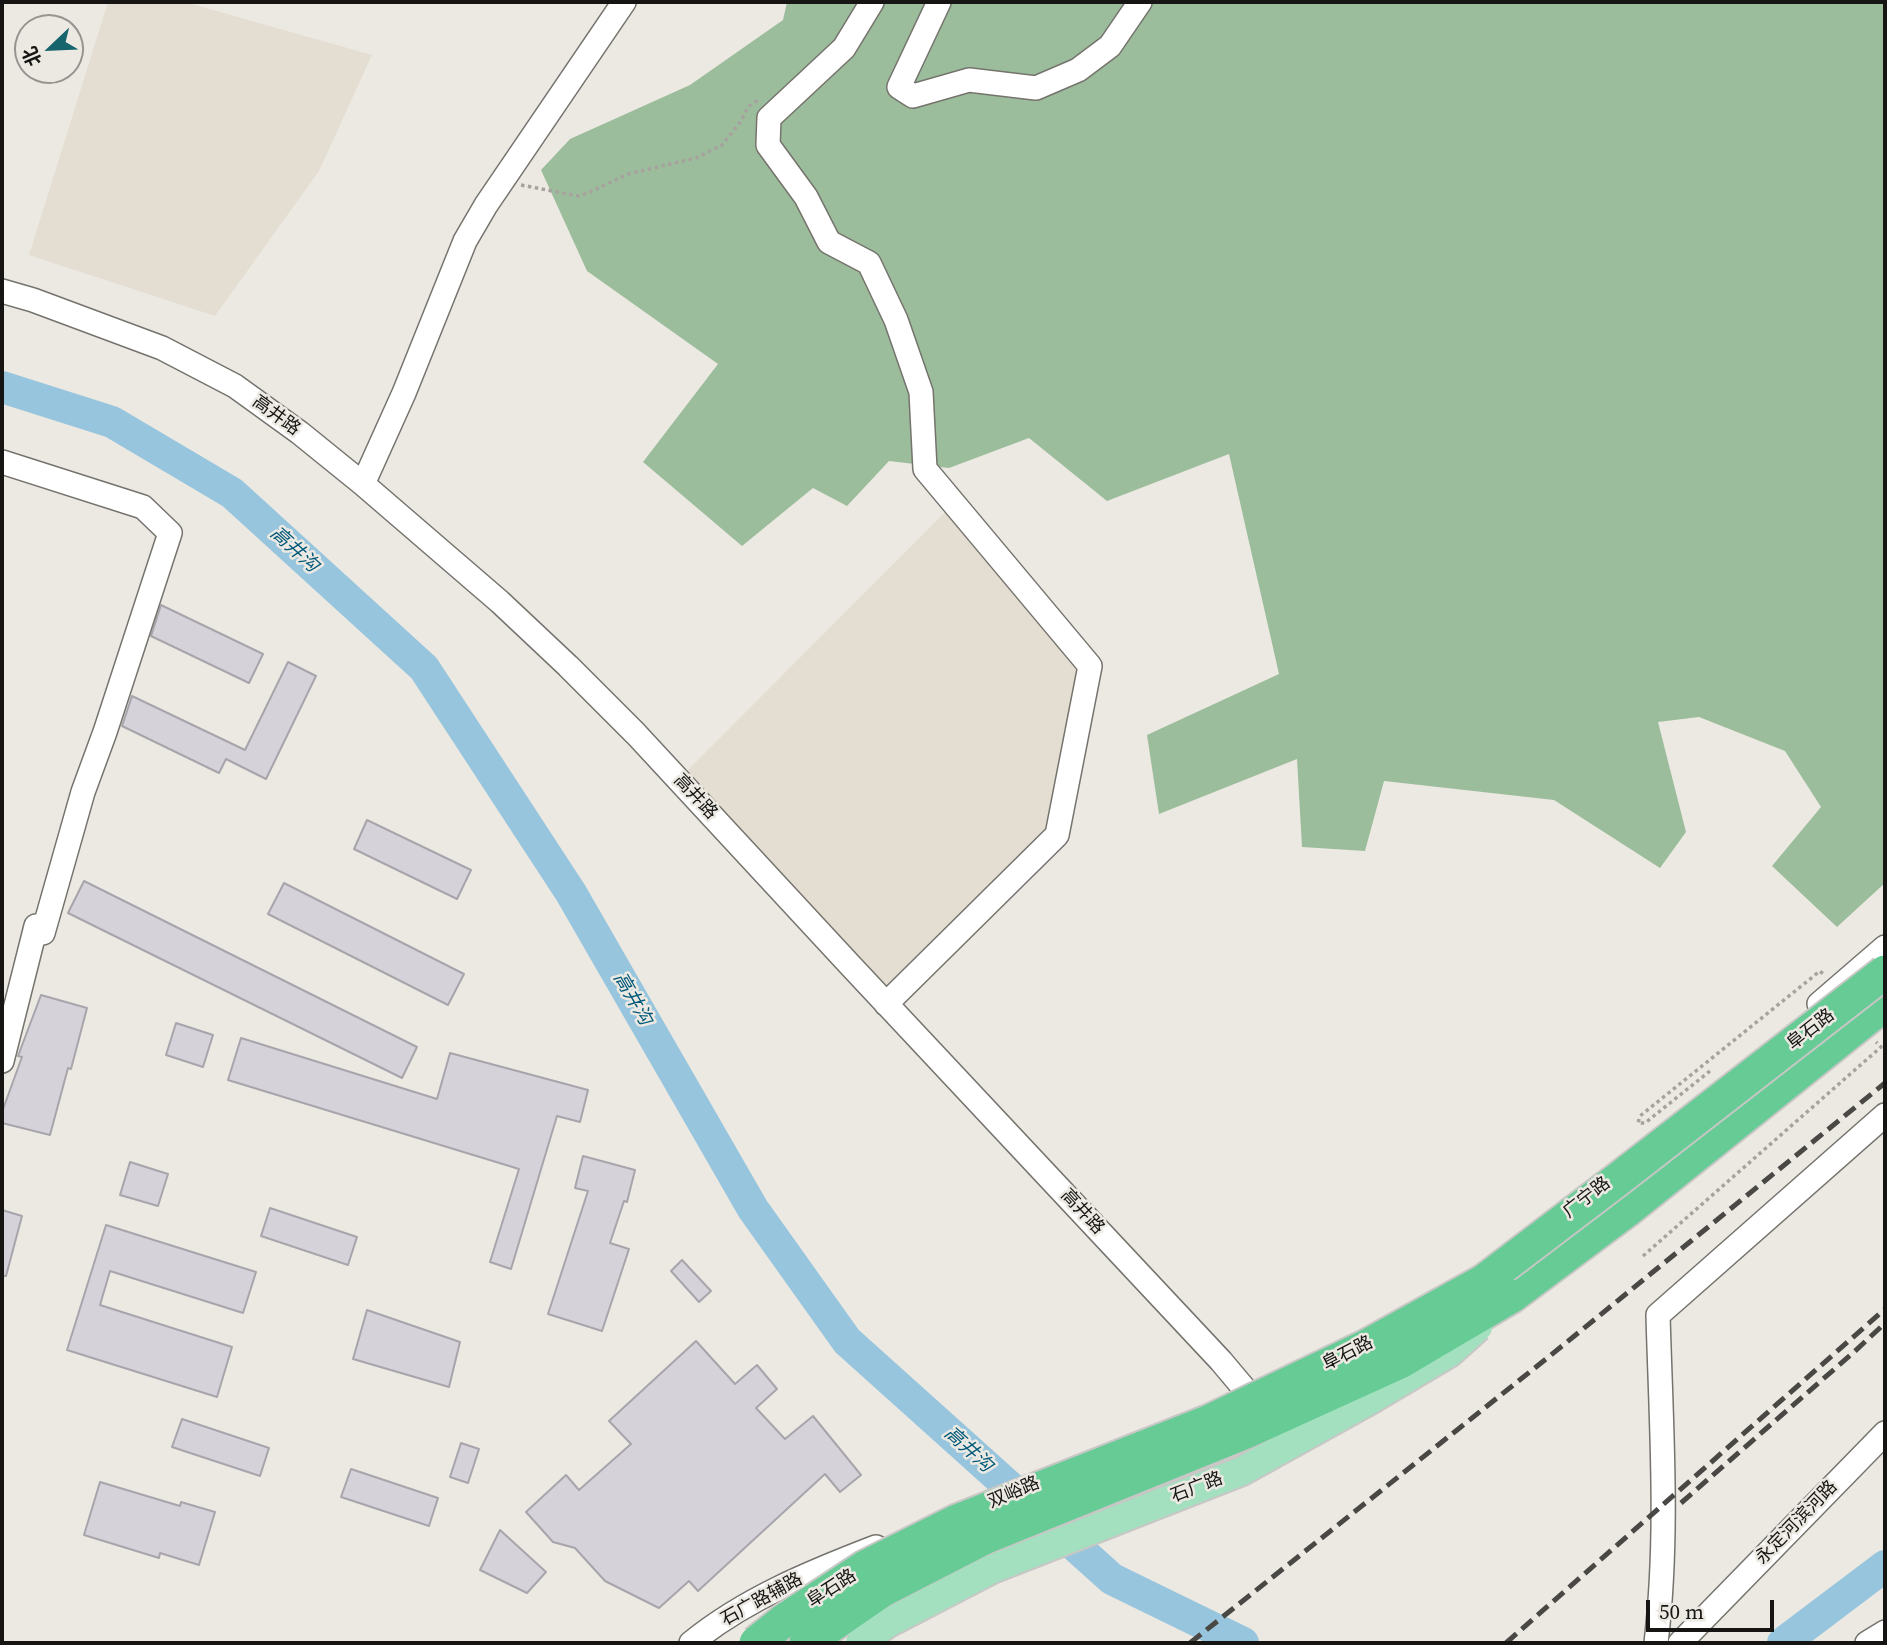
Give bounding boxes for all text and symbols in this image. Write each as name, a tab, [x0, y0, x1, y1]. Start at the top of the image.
north arrow	[14, 14, 84, 84]
text: 北	[16, 43, 47, 70]
street label: 高井路	[248, 391, 304, 441]
water label: 高井沟	[265, 522, 323, 578]
street label: 高井路	[669, 770, 721, 824]
water label: 高井沟	[608, 969, 656, 1029]
street label: 阜石路	[1783, 1005, 1839, 1055]
street label: 广宁路	[1559, 1173, 1615, 1223]
street label: 高井路	[1056, 1185, 1108, 1239]
street label: 阜石路	[1319, 1332, 1377, 1376]
water label: 高井沟	[939, 1422, 997, 1478]
street label: 石广路	[1168, 1468, 1226, 1508]
street label: 双峪路	[985, 1473, 1043, 1513]
street label: 永定河滨河路	[1752, 1477, 1842, 1569]
street label: 阜石路	[803, 1565, 861, 1613]
street label: 石广路辅路	[717, 1569, 807, 1631]
scale bar	[1649, 1586, 1777, 1630]
text: 50 m	[1659, 1597, 1704, 1626]

